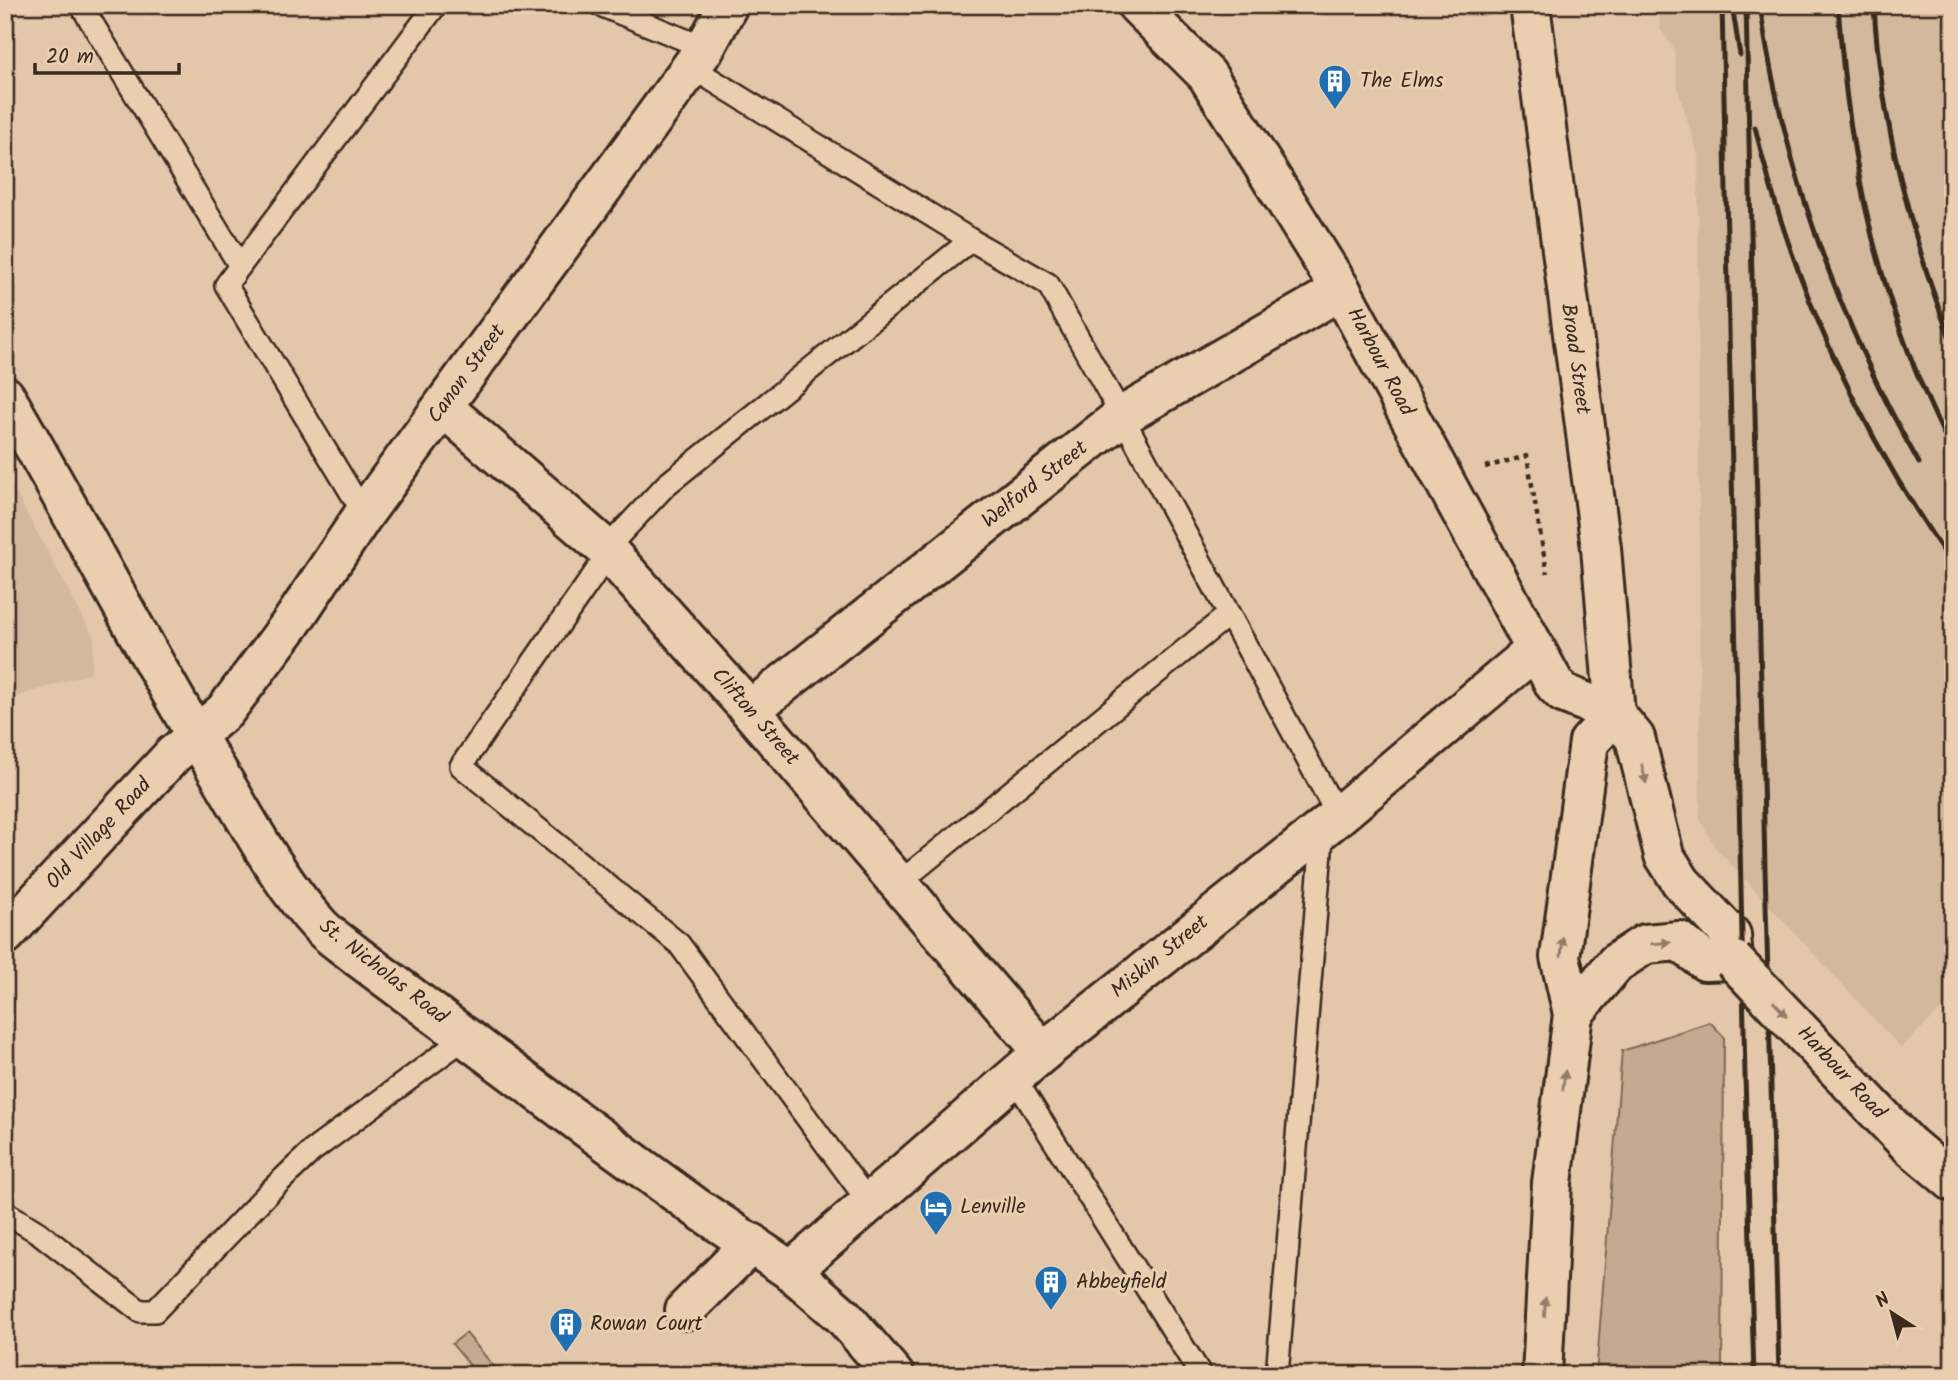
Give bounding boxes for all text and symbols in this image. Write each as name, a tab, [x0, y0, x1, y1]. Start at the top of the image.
scale bar	[35, 32, 178, 76]
text: 20 m	[46, 41, 94, 74]
building icon: The Elms	[1316, 62, 1354, 111]
place label: The Elms	[1360, 65, 1444, 98]
street label: Broad Street	[1551, 301, 1599, 418]
street label: Harbour Road	[1337, 302, 1423, 423]
street label: Canon Street	[420, 317, 515, 431]
street label: Welford Street	[975, 432, 1096, 537]
street label: Clifton Street	[703, 660, 808, 774]
one-way arrow	[1638, 763, 1649, 785]
street label: Old Village Road	[38, 770, 160, 898]
street label: Miskin Street	[1104, 906, 1217, 1007]
street label: St. Nicholas Road	[311, 911, 455, 1033]
one-way arrow	[1557, 936, 1568, 958]
one-way arrow	[1650, 937, 1672, 948]
one-way arrow	[1772, 1000, 1788, 1017]
street label: Harbour Road	[1788, 1018, 1894, 1128]
one-way arrow	[1559, 1069, 1570, 1091]
hotel icon: Lenville	[917, 1188, 955, 1237]
place label: Lenville	[960, 1191, 1026, 1224]
building icon: Abbeyfield	[1032, 1263, 1070, 1312]
place label: Abbeyfield	[1076, 1266, 1167, 1299]
north arrow	[1856, 1278, 1926, 1348]
text: N	[1870, 1285, 1897, 1317]
one-way arrow	[1540, 1295, 1551, 1317]
building icon: Rowan Court	[547, 1305, 585, 1354]
place label: Rowan Court	[590, 1308, 704, 1341]

